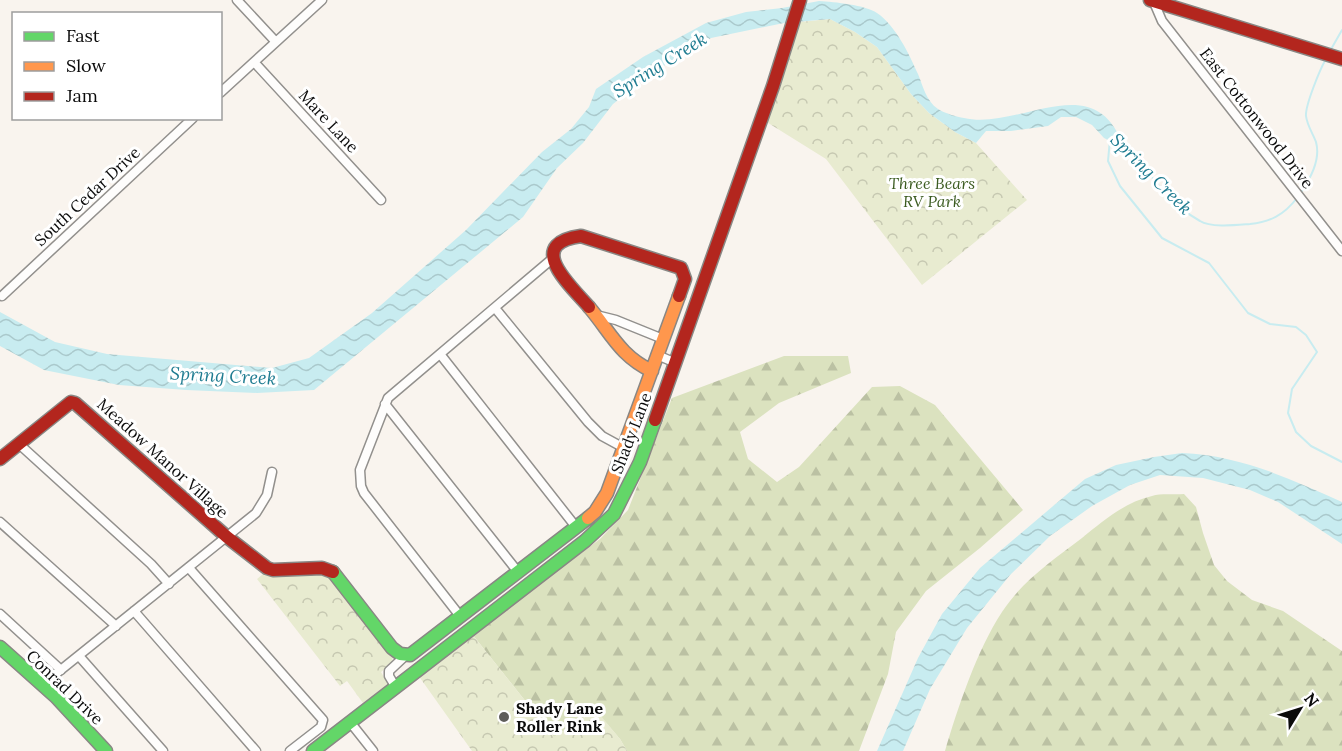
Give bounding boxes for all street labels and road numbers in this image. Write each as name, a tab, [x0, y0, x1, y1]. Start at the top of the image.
street label: East Cottonwood Drive	[1196, 44, 1318, 193]
street label: Mare Lane	[295, 85, 363, 157]
street label: South Cedar Drive	[30, 142, 144, 250]
street label: Shady Lane	[606, 389, 656, 476]
street label: Meadow Manor Village	[93, 394, 233, 522]
street label: Conrad Drive	[22, 645, 108, 729]

